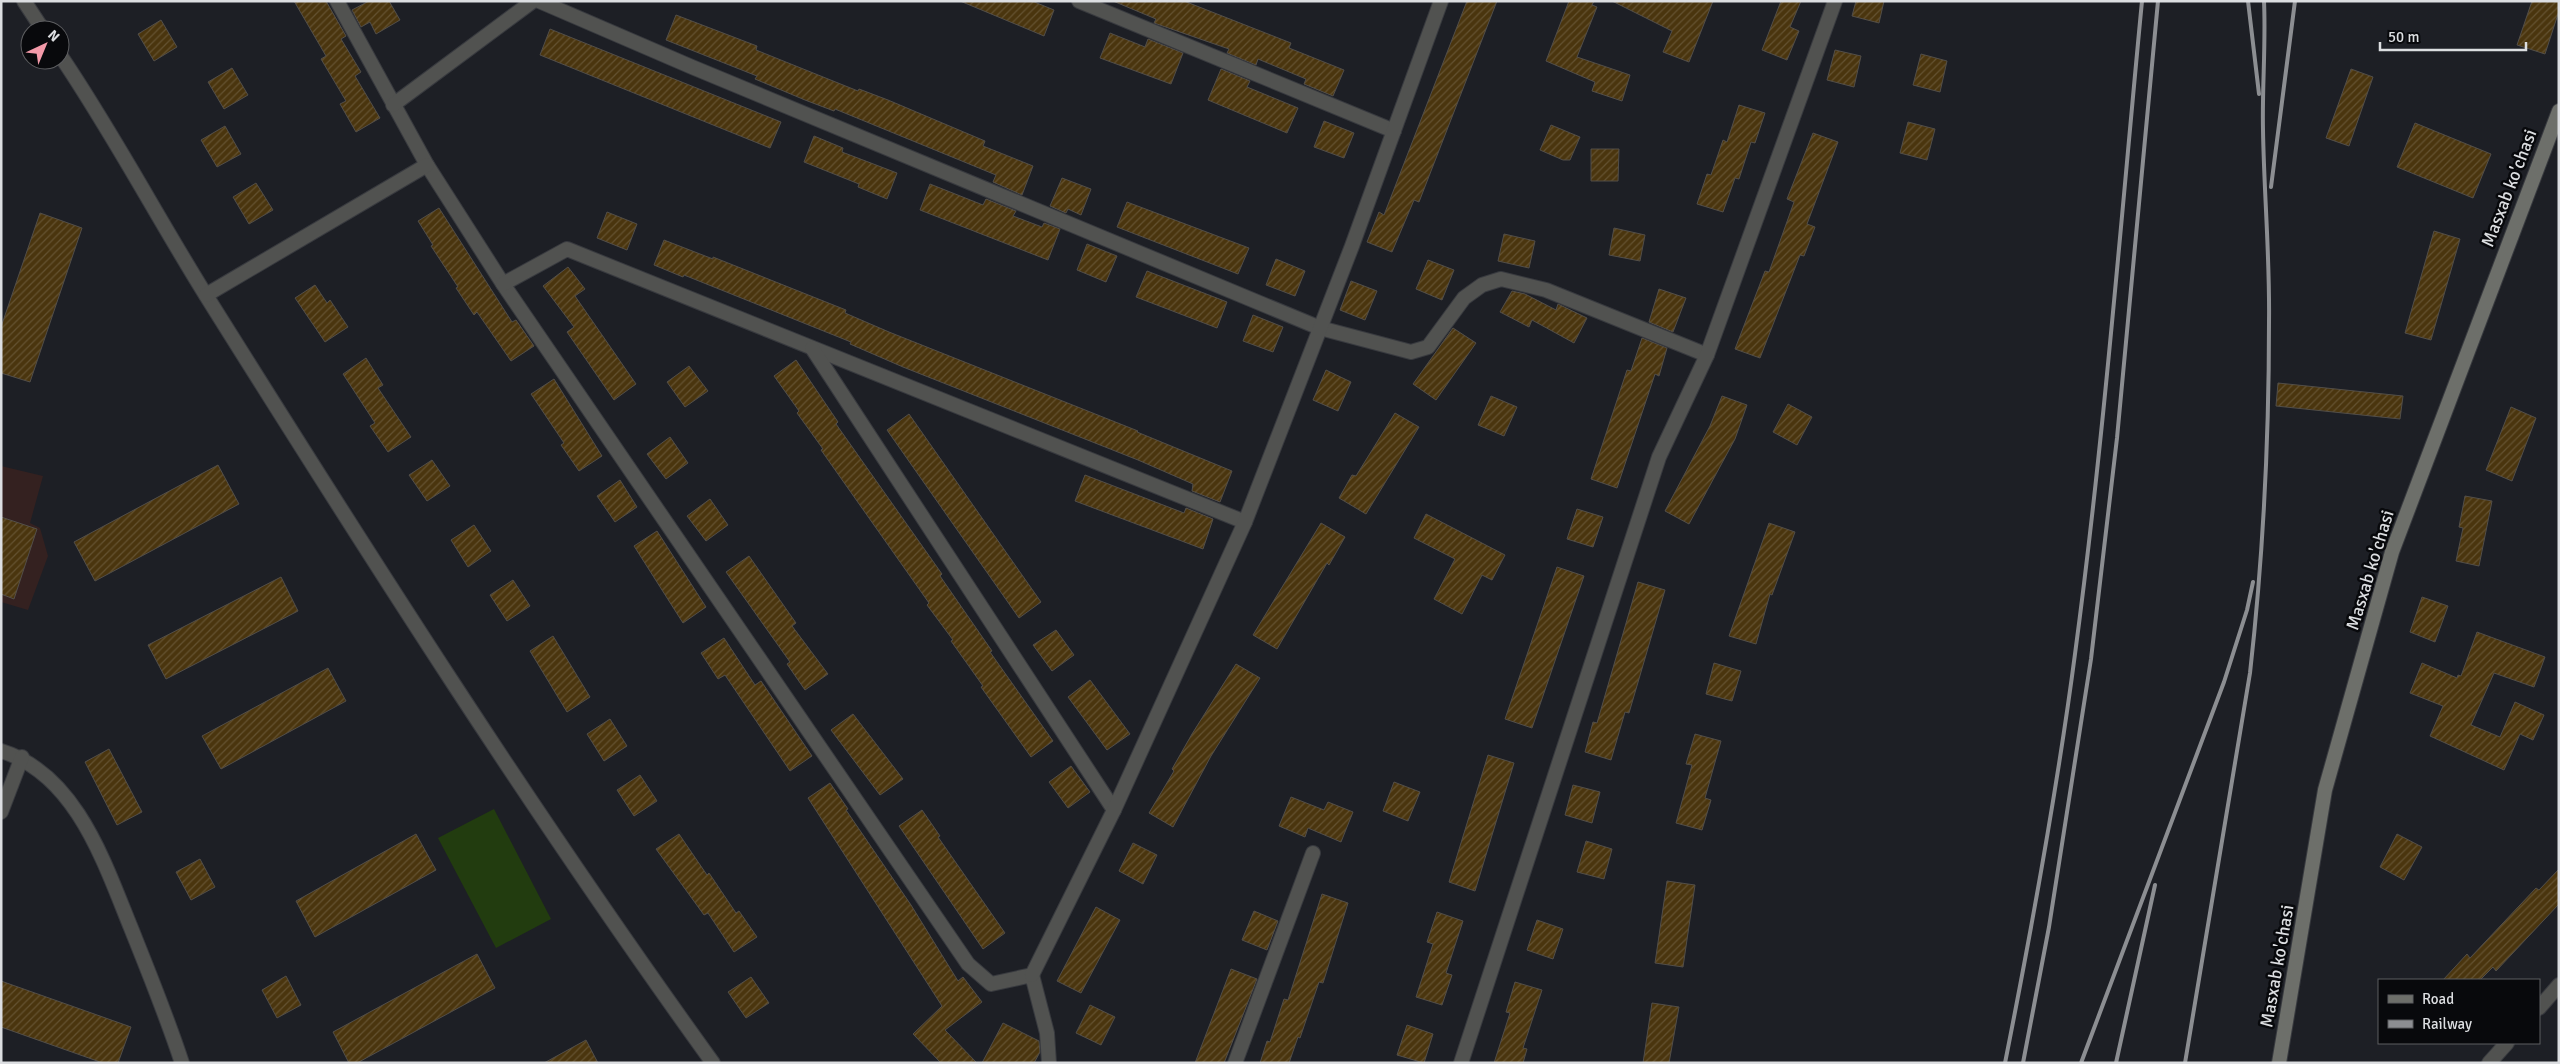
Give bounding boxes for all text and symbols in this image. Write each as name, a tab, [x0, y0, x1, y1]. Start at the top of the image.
north arrow	[20, 20, 70, 70]
scale bar	[2380, 20, 2526, 52]
text: N	[44, 27, 63, 46]
text: 50 m	[2388, 28, 2419, 46]
street label: Masxab ko'chasi	[2476, 126, 2542, 250]
street label: Masxab ko'chasi	[2341, 507, 2399, 633]
street label: Masxab ko'chasi	[2255, 903, 2299, 1029]
legend	[2378, 979, 2540, 1044]
text: Road	[2422, 990, 2454, 1008]
text: Railway	[2422, 1015, 2472, 1033]

